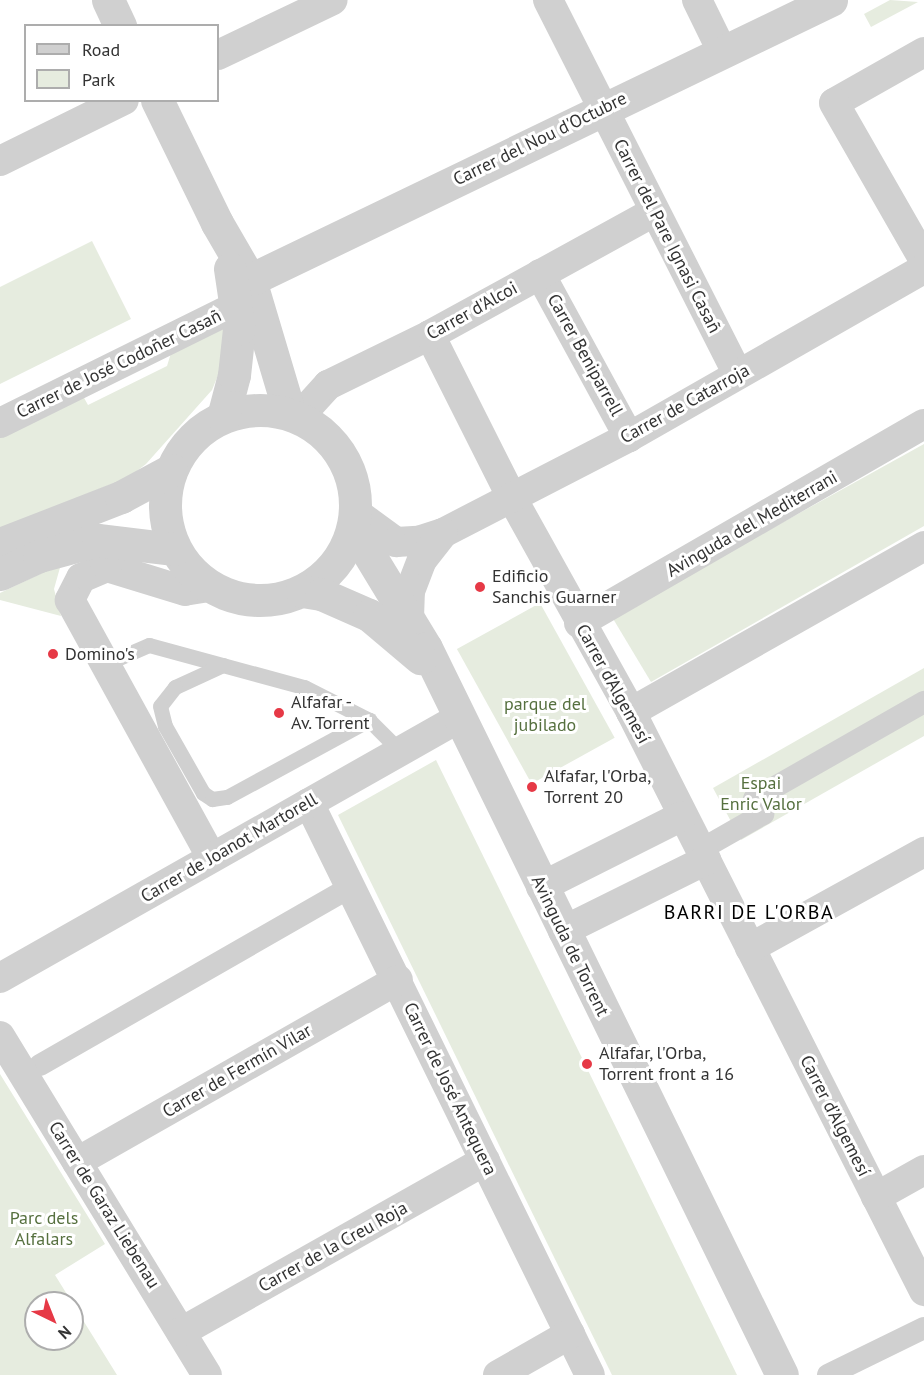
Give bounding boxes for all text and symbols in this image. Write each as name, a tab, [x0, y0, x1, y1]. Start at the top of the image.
legend	[24, 24, 219, 102]
text: Road	[82, 38, 120, 61]
text: Park	[82, 68, 115, 91]
street label: Carrer del Nou d'Octubre	[450, 88, 630, 190]
street label: Carrer del Pare Ignasi Casañ	[609, 135, 725, 337]
street label: Carrer d'Alcoi	[423, 277, 521, 345]
street label: Carrer Beniparrell	[543, 290, 627, 420]
street label: Carrer de José Codoñer Casañ	[13, 305, 225, 423]
street label: Carrer de Catarroja	[617, 360, 753, 448]
street label: Avinguda del Mediterrani	[663, 466, 841, 582]
place label: Edificio Sanchis Guarner	[492, 566, 616, 608]
marker: Edificio Sanchis Guarner	[473, 580, 487, 594]
street label: Carrer d’Algemesí	[571, 621, 655, 747]
place label: Domino's	[65, 643, 135, 665]
marker: Domino's	[46, 647, 60, 661]
place label: Alfafar - Av. Torrent	[291, 692, 372, 734]
park label: parque del jubilado	[504, 694, 586, 736]
marker: Alfafar - Av. Torrent	[272, 706, 286, 720]
place label: Alfafar, l'Orba, Torrent 20	[544, 766, 653, 808]
park label: Espai Enric Valor	[720, 773, 802, 816]
marker: Alfafar, l'Orba, Torrent 20	[525, 780, 539, 794]
street label: Carrer de Joanot Martorell	[137, 789, 321, 907]
street label: Avinguda de Torrent	[526, 872, 614, 1020]
district label: BARRI DE L'ORBA	[664, 900, 834, 924]
street label: Carrer de José Antequera	[399, 999, 501, 1179]
street label: Carrer de Fermín Vilar	[158, 1019, 316, 1123]
place label: Alfafar, l'Orba, Torrent front a 16	[599, 1043, 734, 1086]
street label: Carrer d’Algemesí	[795, 1052, 875, 1180]
marker: Alfafar, l'Orba, Torrent front a 16	[580, 1057, 594, 1071]
street label: Carrer de Garaz Liebenau	[44, 1117, 164, 1293]
street label: Carrer de la Creu Roja	[255, 1197, 411, 1297]
park label: Parc dels Alfalars	[9, 1208, 79, 1250]
north arrow	[24, 1291, 84, 1351]
text: N	[54, 1322, 76, 1344]

